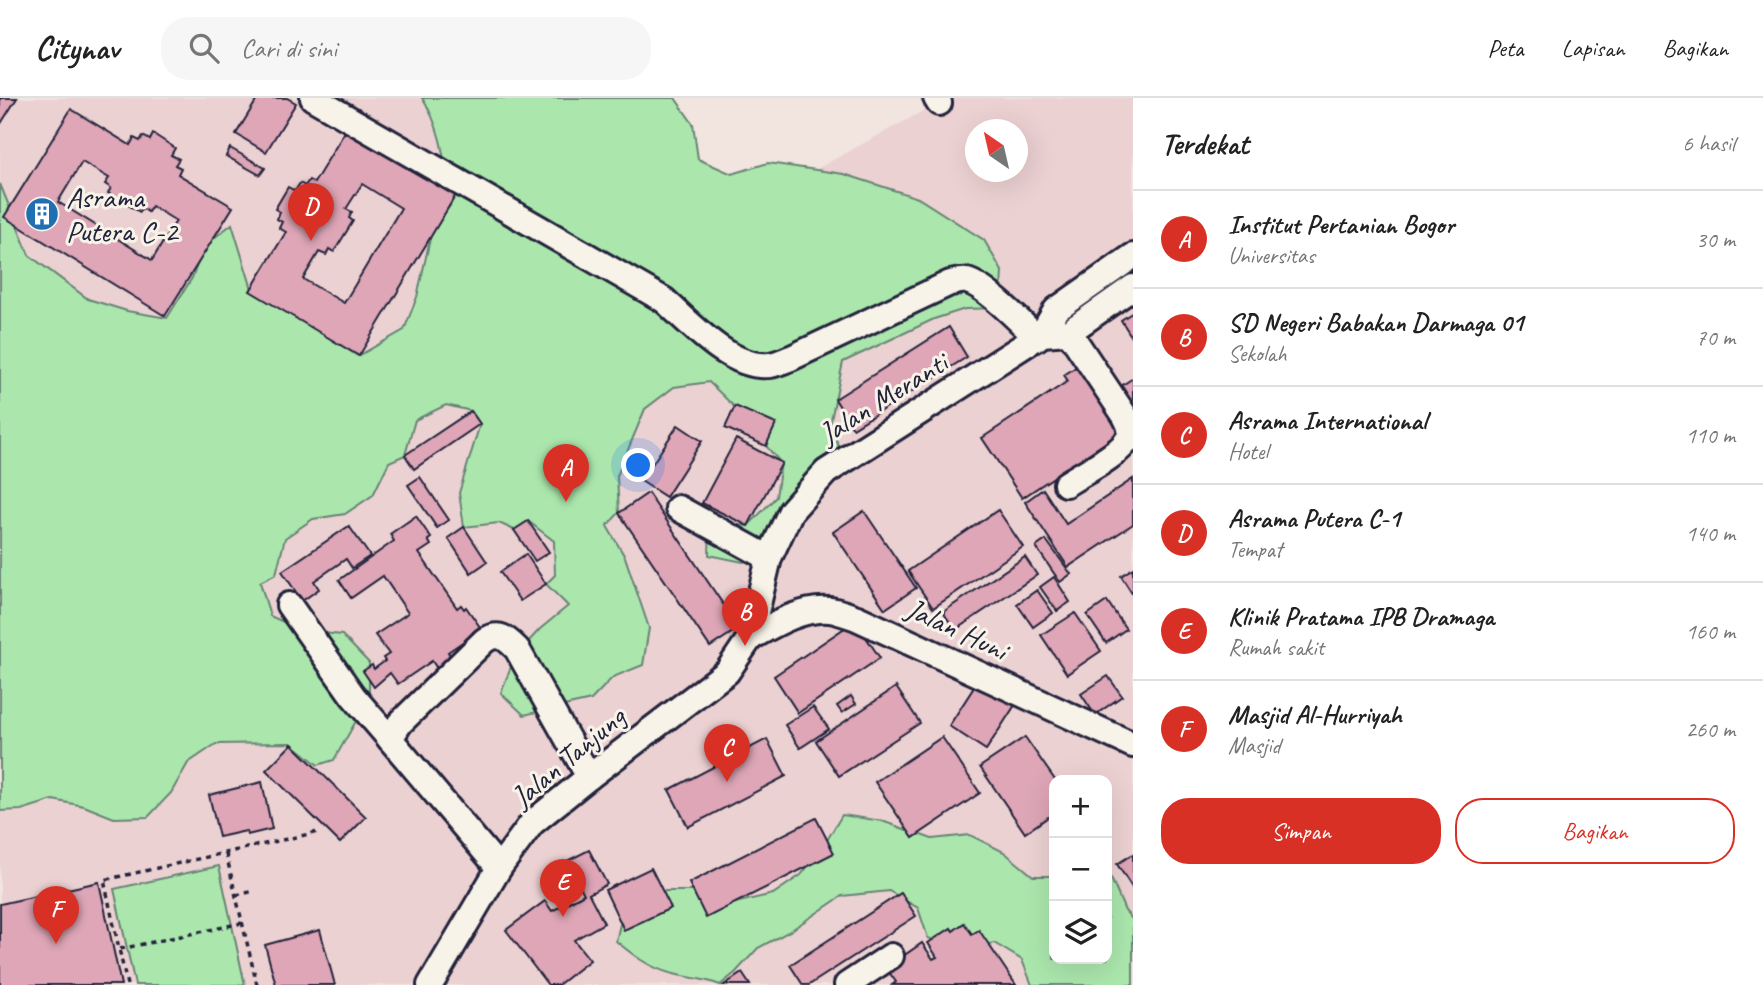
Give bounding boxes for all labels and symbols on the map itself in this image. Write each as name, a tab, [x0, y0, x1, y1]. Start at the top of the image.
north arrow	[965, 119, 1028, 182]
place label: Asrama Putera C-2	[66, 178, 180, 250]
pin: D	[288, 183, 334, 241]
building icon: Asrama Putera C-2	[23, 195, 61, 233]
street label: Jalan Meranti	[810, 342, 957, 453]
pin: A	[543, 444, 589, 502]
your location	[621, 448, 655, 482]
pin: B	[722, 588, 768, 646]
street label: Jalan Huni	[899, 588, 1017, 670]
street label: Jalan Tanjung	[502, 697, 635, 817]
pin: C	[704, 724, 750, 782]
pin: E	[540, 859, 586, 917]
pin: F	[33, 886, 79, 944]

